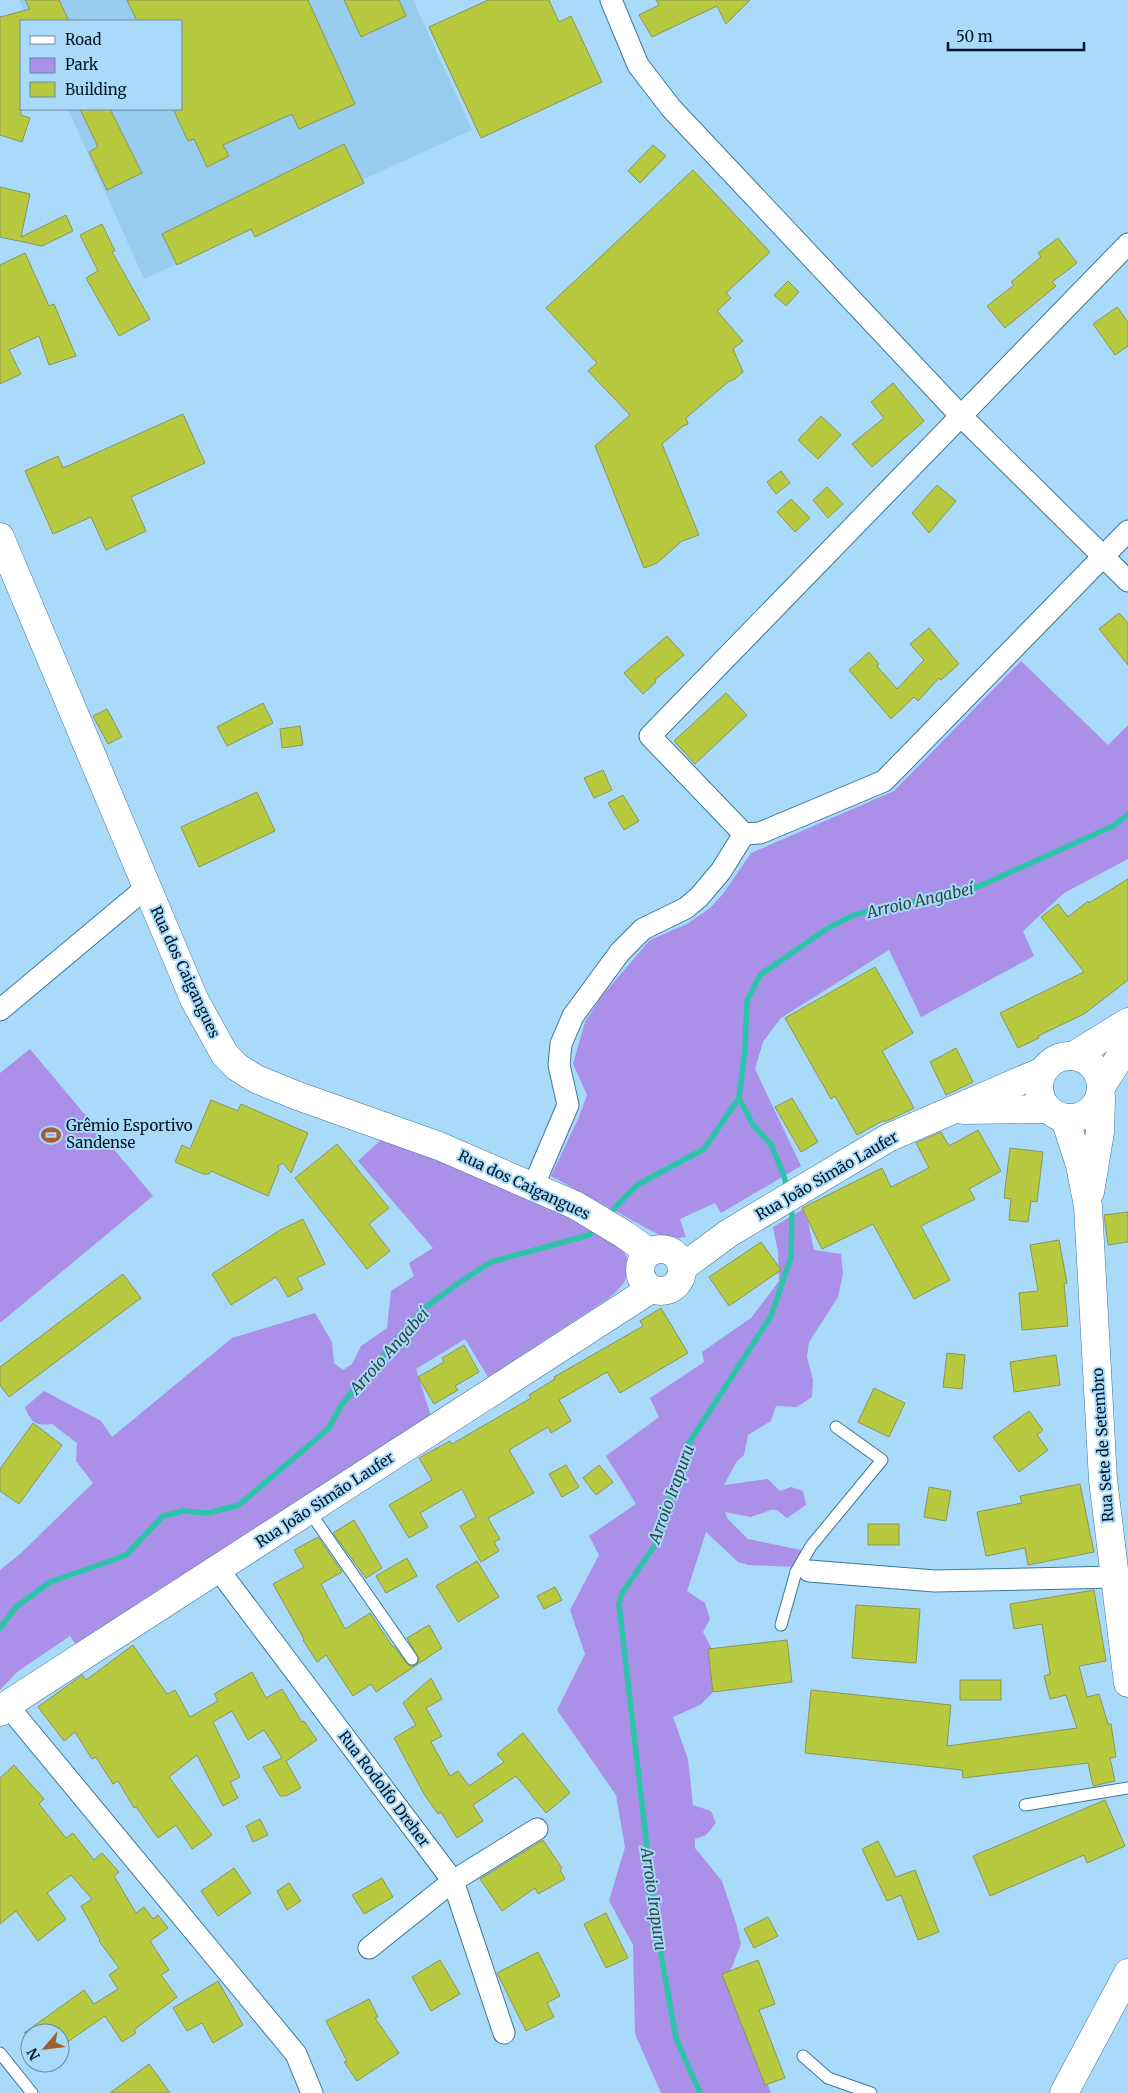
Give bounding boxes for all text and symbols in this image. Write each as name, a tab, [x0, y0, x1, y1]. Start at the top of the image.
legend	[20, 20, 182, 110]
scale bar	[948, 20, 1084, 52]
text: 50 m	[956, 27, 993, 46]
text: Road	[65, 30, 101, 49]
text: Park	[65, 55, 99, 74]
text: Building	[65, 80, 127, 99]
water label: Arroio Angabeí	[863, 877, 978, 922]
street label: Rua dos Caigangues	[147, 903, 224, 1041]
place label: Grêmio Esportivo Sandense	[66, 1116, 193, 1152]
sports icon: Grêmio Esportivo Sandense	[40, 1124, 62, 1146]
street label: Rua João Simão Laufer	[752, 1127, 902, 1224]
street label: Rua dos Caigangues	[455, 1146, 593, 1223]
water label: Arroio Angabeí	[344, 1302, 434, 1400]
street label: Rua Sete de Setembro	[1088, 1367, 1117, 1523]
water label: Arroio Irapuru	[643, 1442, 698, 1548]
street label: Rua João Simão Laufer	[252, 1447, 398, 1552]
street label: Rua Rodolfo Dreher	[334, 1727, 434, 1851]
water label: Arroio Irapuru	[637, 1844, 671, 1952]
north arrow	[20, 2023, 70, 2073]
text: N	[23, 2045, 44, 2063]

